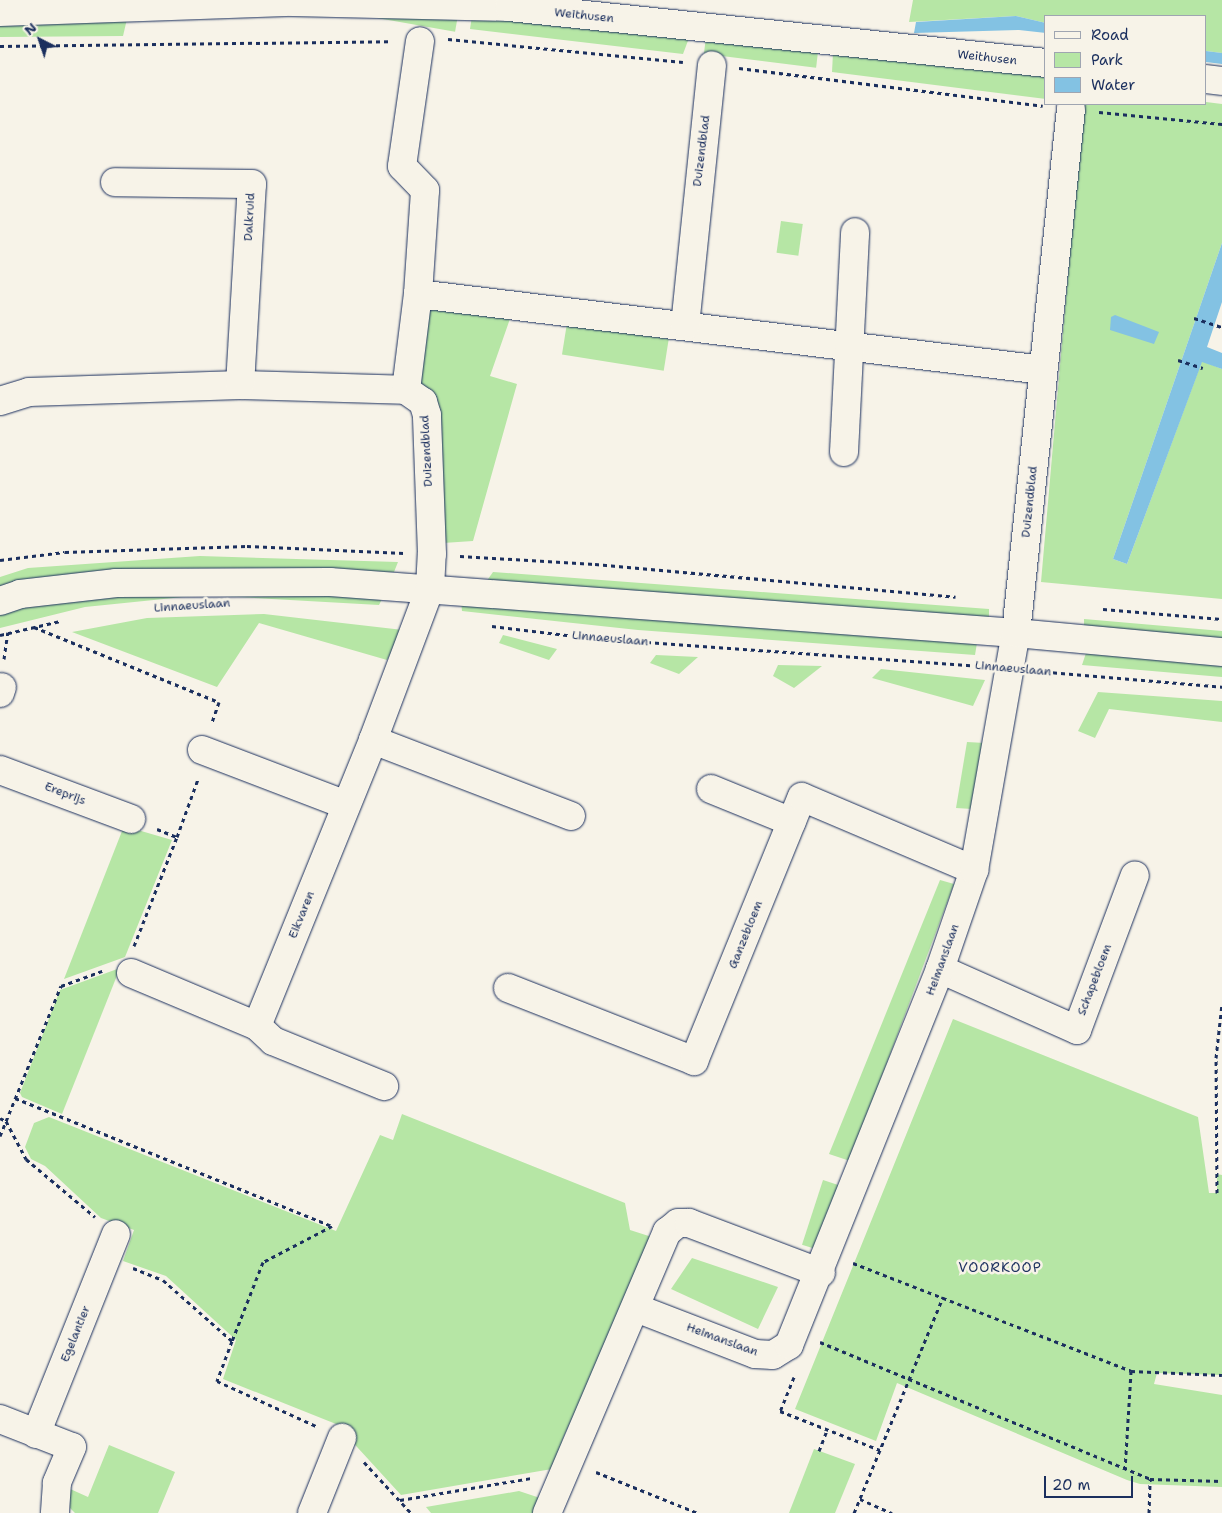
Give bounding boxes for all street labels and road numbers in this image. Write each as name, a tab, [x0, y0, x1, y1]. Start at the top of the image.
street label: Weithusen	[553, 6, 615, 26]
street label: Weithusen	[956, 48, 1018, 68]
street label: Duizendblad	[690, 114, 714, 188]
street label: Dalkruid	[242, 192, 258, 242]
street label: Duizendblad	[418, 415, 436, 487]
street label: Duizendblad	[1019, 465, 1041, 539]
street label: Linnaeuslaan	[153, 596, 231, 616]
street label: Linnaeuslaan	[571, 628, 649, 650]
street label: Linnaeuslaan	[974, 658, 1052, 680]
street label: Ereprijs	[42, 780, 88, 808]
street label: Eikvaren	[286, 889, 318, 941]
street label: Ganzebloem	[726, 899, 766, 971]
street label: Heimanslaan	[923, 922, 963, 998]
street label: Schapebloem	[1075, 942, 1115, 1018]
street label: Egelantier	[58, 1304, 94, 1364]
street label: Heimanslaan	[684, 1320, 760, 1360]

